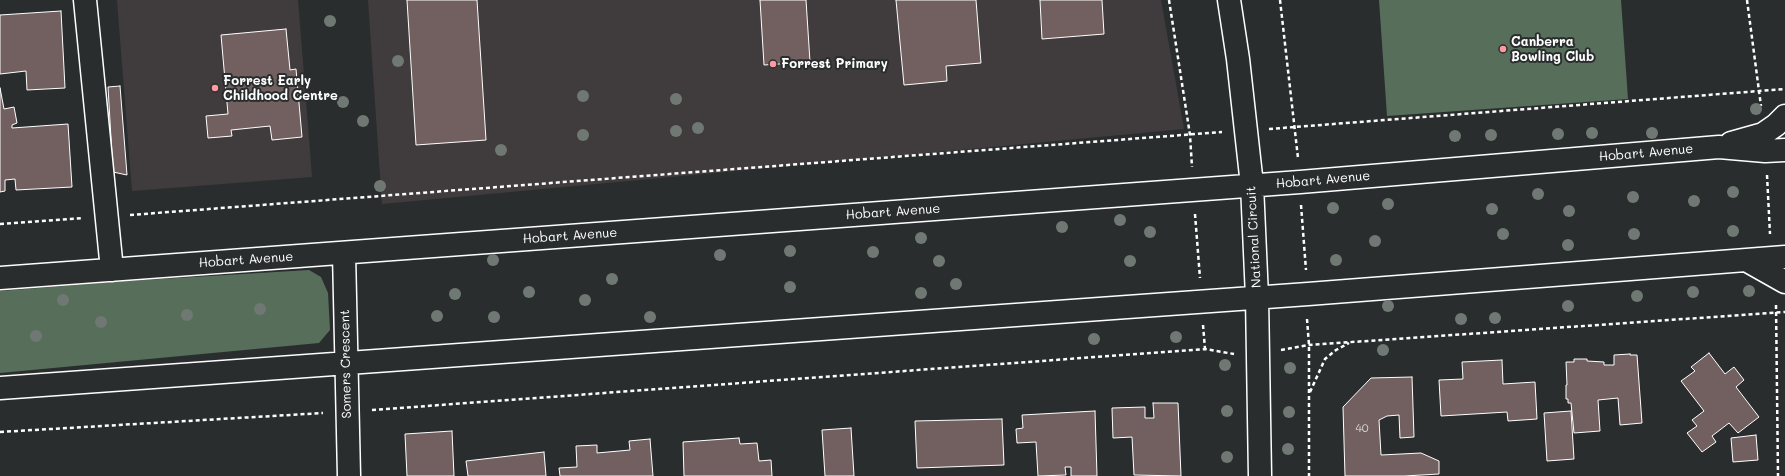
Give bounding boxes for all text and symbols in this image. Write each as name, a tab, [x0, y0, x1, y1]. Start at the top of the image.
place label: Canberra Bowling Club	[1511, 34, 1594, 65]
marker: Canberra Bowling Club	[1498, 44, 1508, 54]
place label: Forrest Primary	[781, 56, 888, 72]
marker: Forrest Primary	[768, 59, 778, 69]
place label: Forrest Early Childhood Centre	[223, 73, 338, 104]
marker: Forrest Early Childhood Centre	[210, 83, 220, 93]
street label: Hobart Avenue	[1598, 141, 1694, 165]
street label: Hobart Avenue	[1275, 168, 1371, 192]
street label: National Circuit	[1244, 186, 1264, 288]
street label: Hobart Avenue	[845, 201, 941, 223]
street label: Hobart Avenue	[522, 225, 618, 247]
street label: Hobart Avenue	[198, 249, 294, 271]
street label: Somers Crescent	[337, 309, 355, 419]
house number: 40	[1355, 422, 1369, 436]

